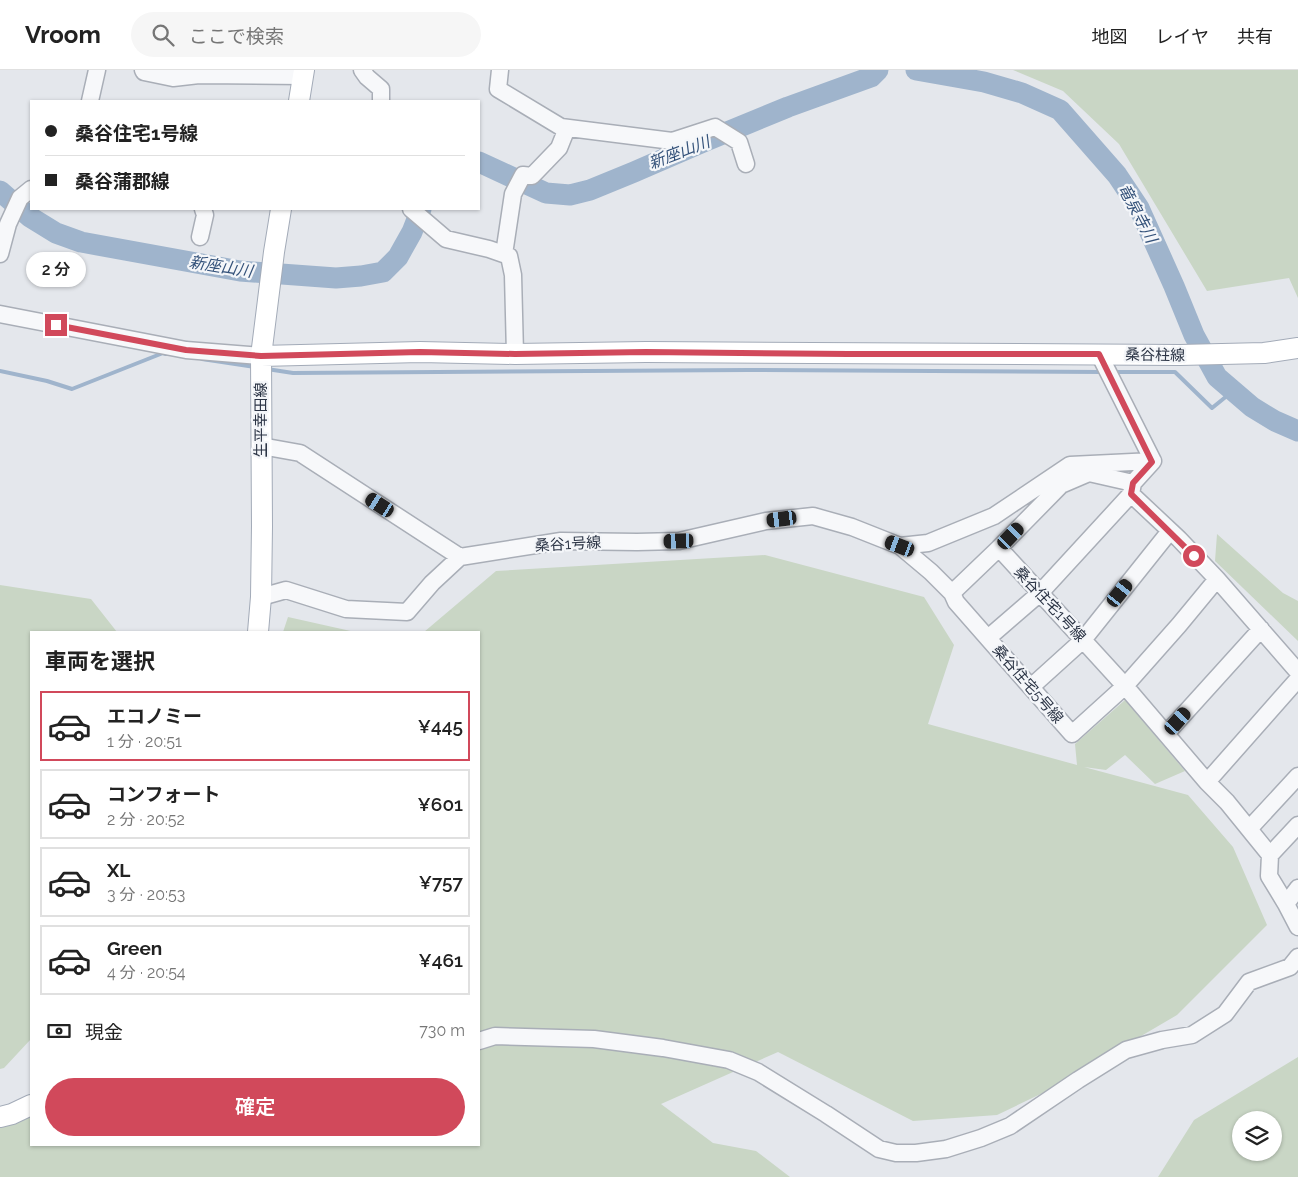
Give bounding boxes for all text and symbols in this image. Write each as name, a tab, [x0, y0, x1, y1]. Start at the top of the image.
search box	[131, 12, 481, 57]
text: Vroom	[25, 20, 101, 49]
icon: search	[149, 21, 177, 49]
text: ここで検索	[189, 25, 284, 47]
text: 地図	[1092, 26, 1128, 47]
text: レイヤ	[1156, 26, 1209, 47]
text: 共有	[1237, 26, 1273, 47]
text: 桑谷住宅1号線	[75, 122, 198, 144]
water label: 新座山川	[646, 131, 714, 173]
text: 桑谷蒲郡線	[75, 170, 170, 192]
water label: 竜泉寺川	[1114, 181, 1162, 248]
callout: 2 分	[26, 252, 86, 288]
water label: 新座山川	[188, 252, 256, 281]
text: 2 分	[42, 260, 70, 279]
route end	[45, 314, 67, 336]
street label: 桑谷柱線	[1125, 345, 1185, 365]
street label: 生平幸田線	[252, 382, 270, 458]
car	[363, 491, 396, 519]
car	[766, 510, 797, 528]
car	[995, 520, 1026, 552]
street label: 桑谷1号線	[534, 533, 602, 555]
car	[663, 533, 694, 549]
car	[883, 534, 916, 558]
route start	[1183, 545, 1205, 567]
street label: 桑谷住宅1号線	[1011, 563, 1089, 645]
car	[1104, 577, 1135, 609]
street label: 桑谷住宅5号線	[989, 641, 1067, 727]
text: 車両を選択	[45, 648, 155, 674]
icon: car	[47, 704, 92, 749]
text: エコノミー	[107, 705, 202, 727]
car	[1162, 705, 1193, 737]
text: ¥445	[418, 715, 463, 737]
text: 1 分 · 20:51	[107, 732, 182, 751]
icon: car	[47, 782, 92, 827]
text: コンフォート	[107, 783, 220, 805]
text: ¥601	[418, 793, 463, 815]
text: 2 分 · 20:52	[107, 810, 185, 829]
text: XL	[107, 859, 130, 881]
icon: car	[47, 860, 92, 905]
text: ¥757	[419, 871, 463, 893]
text: 3 分 · 20:53	[107, 885, 185, 904]
text: Green	[107, 937, 162, 959]
icon: car	[47, 938, 92, 983]
text: ¥461	[419, 949, 463, 971]
text: 4 分 · 20:54	[107, 963, 186, 982]
icon: cash	[45, 1017, 73, 1045]
text: 現金	[85, 1021, 123, 1043]
text: 730 m	[419, 1021, 465, 1040]
button: 確定	[45, 1078, 465, 1136]
map controls	[1232, 1111, 1282, 1161]
button: layers	[1232, 1111, 1282, 1161]

